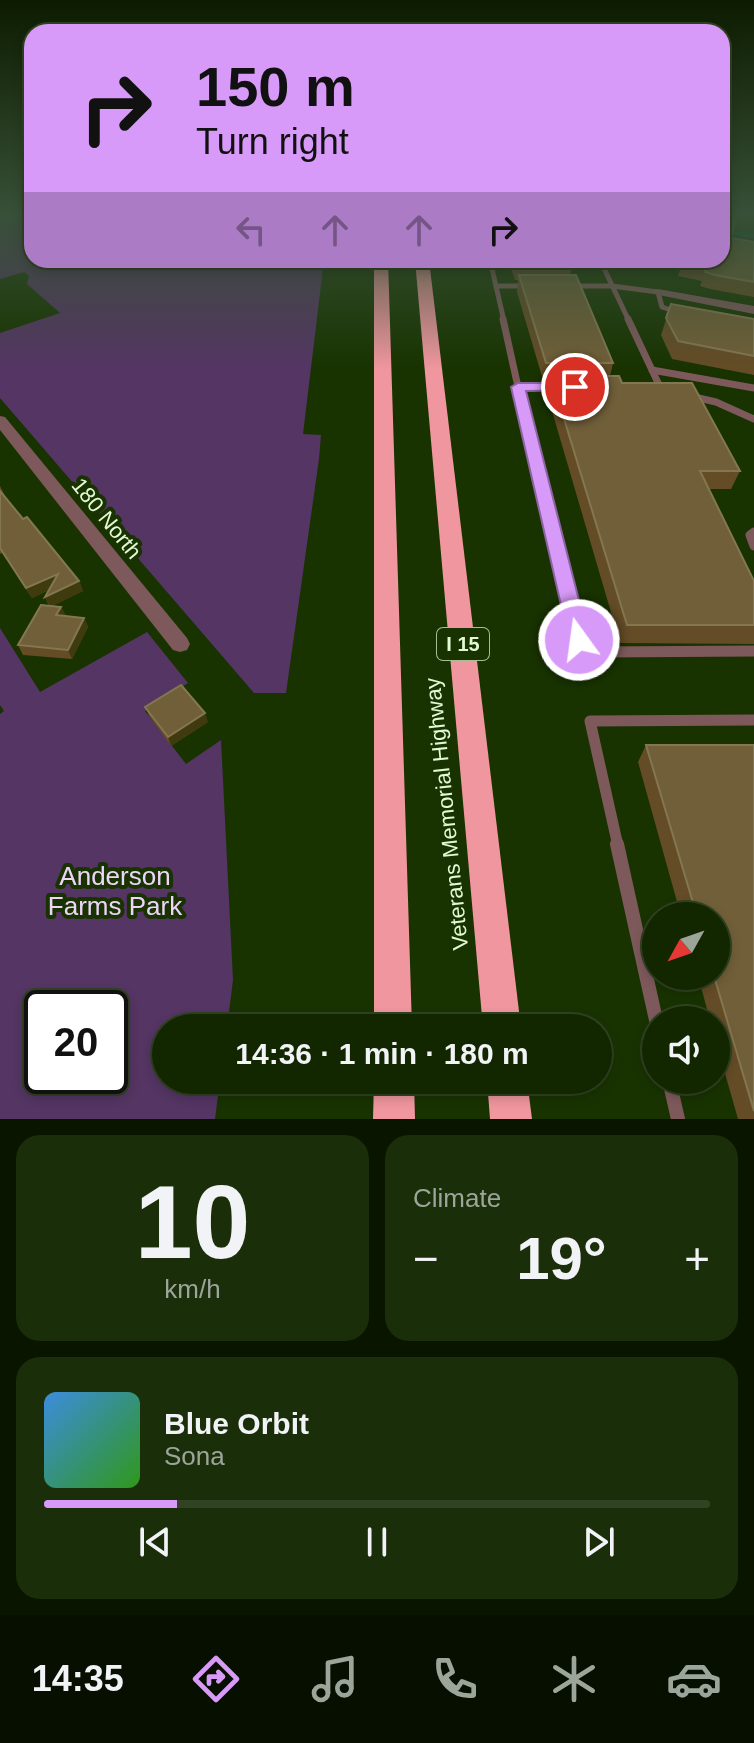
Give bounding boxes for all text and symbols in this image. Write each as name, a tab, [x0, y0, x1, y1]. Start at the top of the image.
text: 150 m	[196, 55, 355, 118]
icon: right	[64, 56, 168, 160]
text: Turn right	[196, 121, 349, 162]
icon: left	[229, 208, 273, 252]
icon: ahead	[313, 208, 357, 252]
icon: ahead	[397, 208, 441, 252]
icon: right	[481, 208, 525, 252]
pin	[541, 353, 609, 421]
icon: arrive	[553, 365, 597, 409]
street label: 180 North	[66, 473, 147, 564]
position arrow	[537, 598, 621, 682]
road number: I 15	[437, 628, 489, 660]
street label: Veterans Memorial Highway	[420, 676, 473, 951]
park label: Anderson Farms Park	[48, 861, 183, 921]
north arrow	[642, 902, 730, 990]
map controls	[642, 902, 730, 1094]
speed limit sign: 20	[24, 990, 128, 1094]
button: sound	[642, 1006, 730, 1094]
text: 14:36 · 1 min · 180 m	[235, 1037, 529, 1070]
text: 10	[135, 1164, 250, 1280]
text: Climate	[413, 1183, 501, 1213]
text: 19°	[516, 1225, 607, 1292]
text: −	[413, 1234, 439, 1283]
text: +	[684, 1234, 710, 1283]
text: km/h	[164, 1274, 221, 1304]
text: Blue Orbit	[164, 1407, 309, 1440]
text: Sona	[164, 1441, 225, 1471]
icon: previous	[133, 1520, 177, 1564]
icon: pause	[355, 1520, 399, 1564]
icon: next	[577, 1520, 621, 1564]
icon: directions	[188, 1651, 244, 1707]
icon: music	[307, 1651, 363, 1707]
icon: phone	[427, 1651, 483, 1707]
icon: climate	[546, 1651, 602, 1707]
icon: car	[666, 1651, 722, 1707]
text: 14:35	[32, 1658, 124, 1699]

